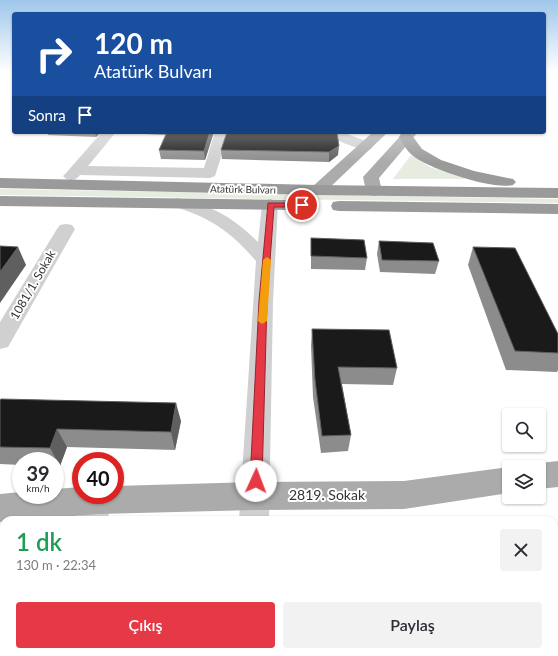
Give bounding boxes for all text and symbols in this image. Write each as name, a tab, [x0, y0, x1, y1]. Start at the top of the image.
text: 120 m	[94, 26, 173, 60]
icon: right	[28, 28, 80, 80]
text: Atatürk Bulvarı	[94, 60, 212, 82]
icon: arrive	[74, 104, 96, 126]
text: Sonra	[28, 106, 66, 124]
street label: Atatürk Bulvarı	[210, 182, 276, 196]
pin	[285, 188, 319, 222]
icon: arrive	[291, 194, 313, 216]
street label: 1081/1. Sokak	[7, 247, 59, 322]
map controls	[502, 408, 546, 504]
button: search	[502, 408, 546, 452]
speed limit sign: 40	[72, 452, 124, 504]
position arrow	[235, 460, 277, 502]
button: layers	[502, 460, 546, 504]
text: 39	[26, 461, 50, 485]
text: km/h	[26, 482, 50, 494]
street label: 2819. Sokak	[289, 486, 366, 503]
text: 1 dk	[16, 527, 62, 556]
button: close	[500, 529, 542, 571]
text: 130 m · 22:34	[16, 557, 96, 573]
button: Çıkış	[16, 602, 275, 648]
button: Paylaş	[283, 602, 542, 648]

